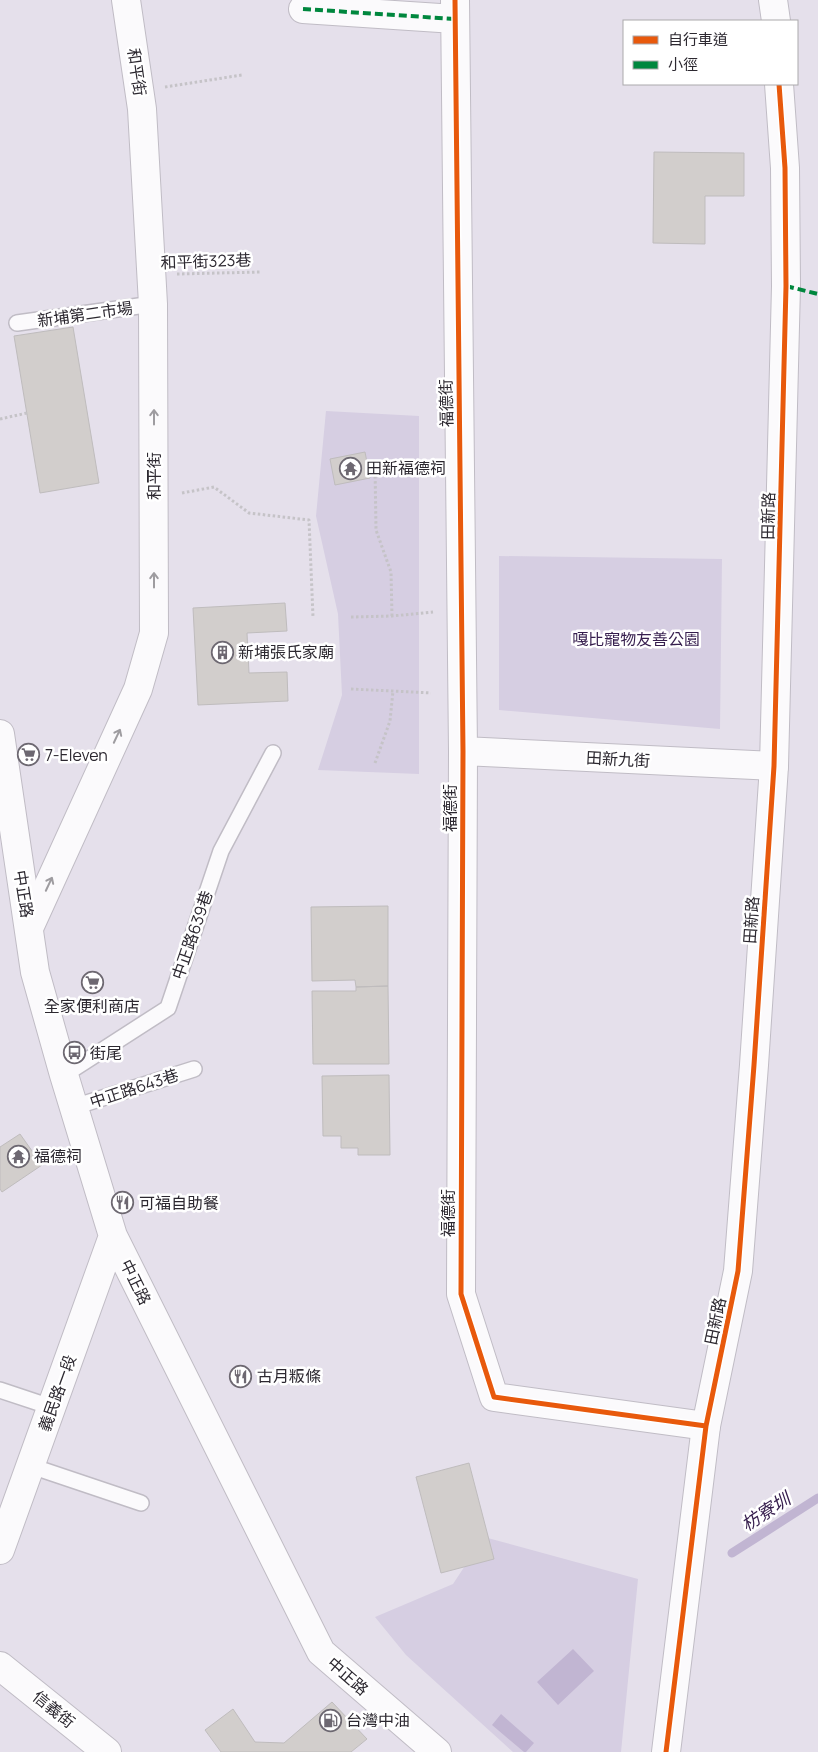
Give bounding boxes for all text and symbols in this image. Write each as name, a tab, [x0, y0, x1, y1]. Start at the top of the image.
legend	[623, 20, 798, 85]
text: 自行車道	[668, 29, 728, 50]
street label: 和平街	[123, 47, 151, 97]
text: 小徑	[668, 54, 698, 75]
street label: 和平街323巷	[160, 248, 252, 274]
street label: 新埔第二市場	[36, 296, 134, 332]
street label: 福德街	[435, 379, 457, 427]
one-way arrow	[149, 410, 159, 426]
street label: 和平街	[143, 452, 165, 500]
temple icon: 田新福德祠	[338, 456, 362, 480]
place label: 田新福德祠	[366, 457, 446, 479]
street label: 田新路	[757, 492, 779, 540]
one-way arrow	[149, 572, 159, 588]
park label: 嘎比寵物友善公園	[572, 628, 700, 650]
building icon: 新埔張氏家廟	[210, 640, 234, 664]
place label: 新埔張氏家廟	[238, 641, 334, 663]
one-way arrow	[113, 729, 122, 744]
supermarket icon: 7-Eleven	[17, 743, 41, 767]
place label: 7-Eleven	[45, 744, 108, 766]
street label: 田新九街	[585, 746, 651, 772]
street label: 福德街	[439, 784, 461, 832]
street label: 中正路	[9, 869, 39, 919]
one-way arrow	[45, 877, 55, 892]
street label: 中正路639巷	[167, 888, 217, 982]
street label: 田新路	[738, 895, 764, 945]
supermarket icon: 全家便利商店	[80, 970, 104, 994]
place label: 全家便利商店	[44, 995, 140, 1017]
bus stop icon: 街尾	[62, 1041, 86, 1065]
place label: 街尾	[90, 1042, 122, 1064]
street label: 中正路643巷	[87, 1063, 181, 1113]
temple icon: 福德祠	[6, 1144, 30, 1168]
place label: 福德祠	[34, 1145, 82, 1167]
street label: 福德街	[437, 1189, 459, 1237]
restaurant icon: 可福自助餐	[111, 1191, 135, 1215]
place label: 可福自助餐	[139, 1192, 219, 1214]
street label: 中正路	[116, 1256, 156, 1308]
street label: 田新路	[699, 1295, 731, 1347]
street label: 義民路一段	[33, 1352, 81, 1434]
restaurant icon: 古月粄條	[229, 1364, 253, 1388]
place label: 古月粄條	[257, 1365, 321, 1387]
water label: 枋寮圳	[736, 1485, 797, 1536]
street label: 中正路	[323, 1652, 373, 1700]
street label: 信義街	[28, 1685, 80, 1733]
fuel station icon: 台灣中油	[318, 1708, 342, 1732]
place label: 台灣中油	[346, 1709, 410, 1731]

